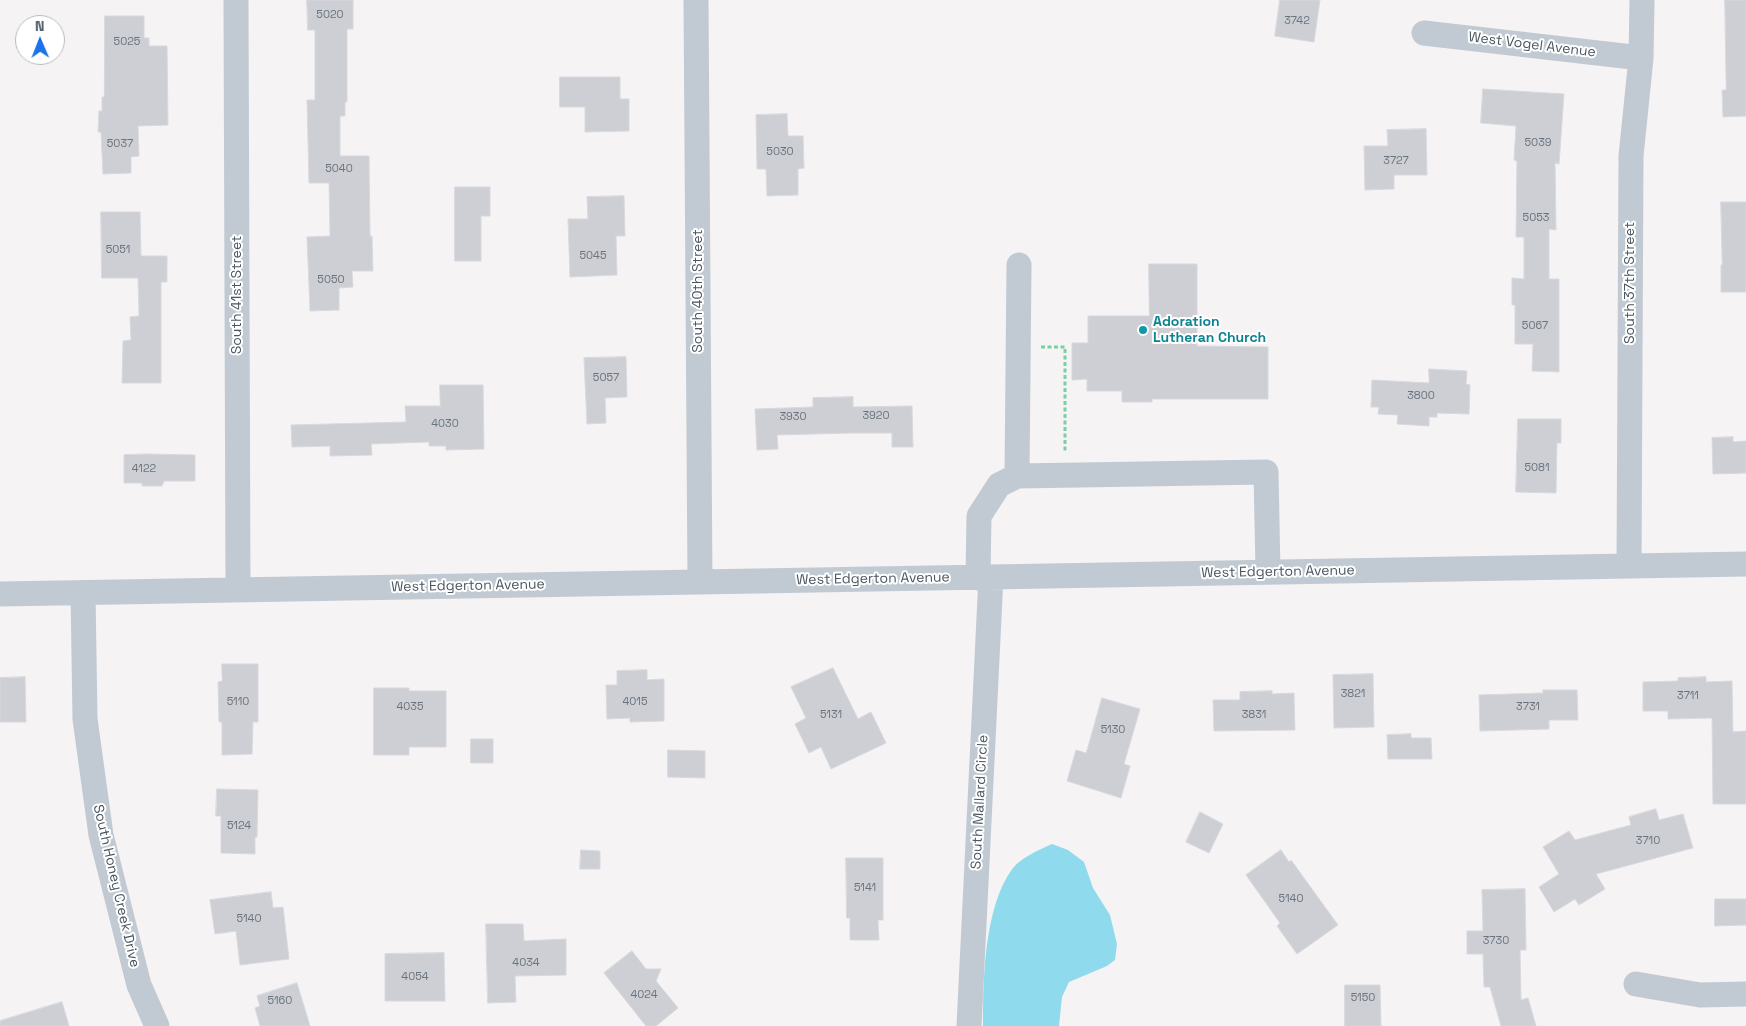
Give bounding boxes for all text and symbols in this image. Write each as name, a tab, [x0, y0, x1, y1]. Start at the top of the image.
house number: 5020	[316, 8, 344, 22]
house number: 3742	[1284, 14, 1310, 28]
north arrow	[15, 15, 65, 65]
text: N	[35, 17, 45, 35]
street label: West Vogel Avenue	[1467, 29, 1597, 61]
house number: 5025	[114, 35, 140, 49]
house number: 5039	[1524, 136, 1552, 150]
house number: 5037	[107, 137, 133, 151]
house number: 5030	[766, 145, 794, 159]
house number: 3727	[1383, 154, 1409, 168]
house number: 5040	[325, 162, 353, 176]
house number: 5053	[1523, 211, 1549, 225]
street label: South 37th Street	[1622, 222, 1638, 344]
street label: South 40th Street	[690, 229, 706, 353]
street label: South 41st Street	[229, 236, 245, 354]
house number: 5051	[106, 243, 130, 257]
house number: 5045	[579, 249, 607, 263]
house number: 5050	[317, 273, 345, 287]
place label: Adoration Lutheran Church	[1153, 314, 1266, 347]
house number: 5067	[1522, 319, 1548, 333]
marker: Adoration Lutheran Church	[1137, 324, 1149, 336]
house number: 5057	[593, 371, 619, 385]
house number: 3800	[1407, 389, 1435, 403]
house number: 3920	[862, 409, 890, 423]
house number: 3930	[779, 410, 807, 424]
house number: 4030	[431, 417, 459, 431]
house number: 5081	[1524, 461, 1550, 475]
house number: 4122	[132, 462, 156, 476]
street label: West Edgerton Avenue	[1201, 562, 1355, 582]
street label: West Edgerton Avenue	[796, 569, 950, 589]
street label: West Edgerton Avenue	[391, 576, 545, 596]
house number: 3821	[1341, 687, 1365, 701]
house number: 3711	[1677, 689, 1699, 703]
house number: 5110	[227, 695, 249, 709]
house number: 4015	[622, 695, 648, 709]
house number: 4035	[396, 700, 424, 714]
house number: 3731	[1516, 700, 1540, 714]
house number: 5131	[820, 708, 842, 722]
house number: 3831	[1242, 708, 1266, 722]
house number: 5130	[1101, 723, 1125, 737]
street label: South Mallard Circle	[968, 734, 992, 870]
street label: South Honey Creek Drive	[89, 803, 143, 969]
house number: 5124	[227, 819, 251, 833]
house number: 3710	[1636, 834, 1660, 848]
house number: 5141	[854, 881, 876, 895]
house number: 5140	[1279, 892, 1303, 906]
house number: 5140	[237, 912, 261, 926]
house number: 3730	[1483, 934, 1509, 948]
house number: 4034	[512, 956, 540, 970]
house number: 4054	[401, 970, 429, 984]
house number: 4024	[630, 988, 658, 1002]
house number: 5150	[1351, 991, 1375, 1005]
house number: 5160	[268, 994, 292, 1008]

